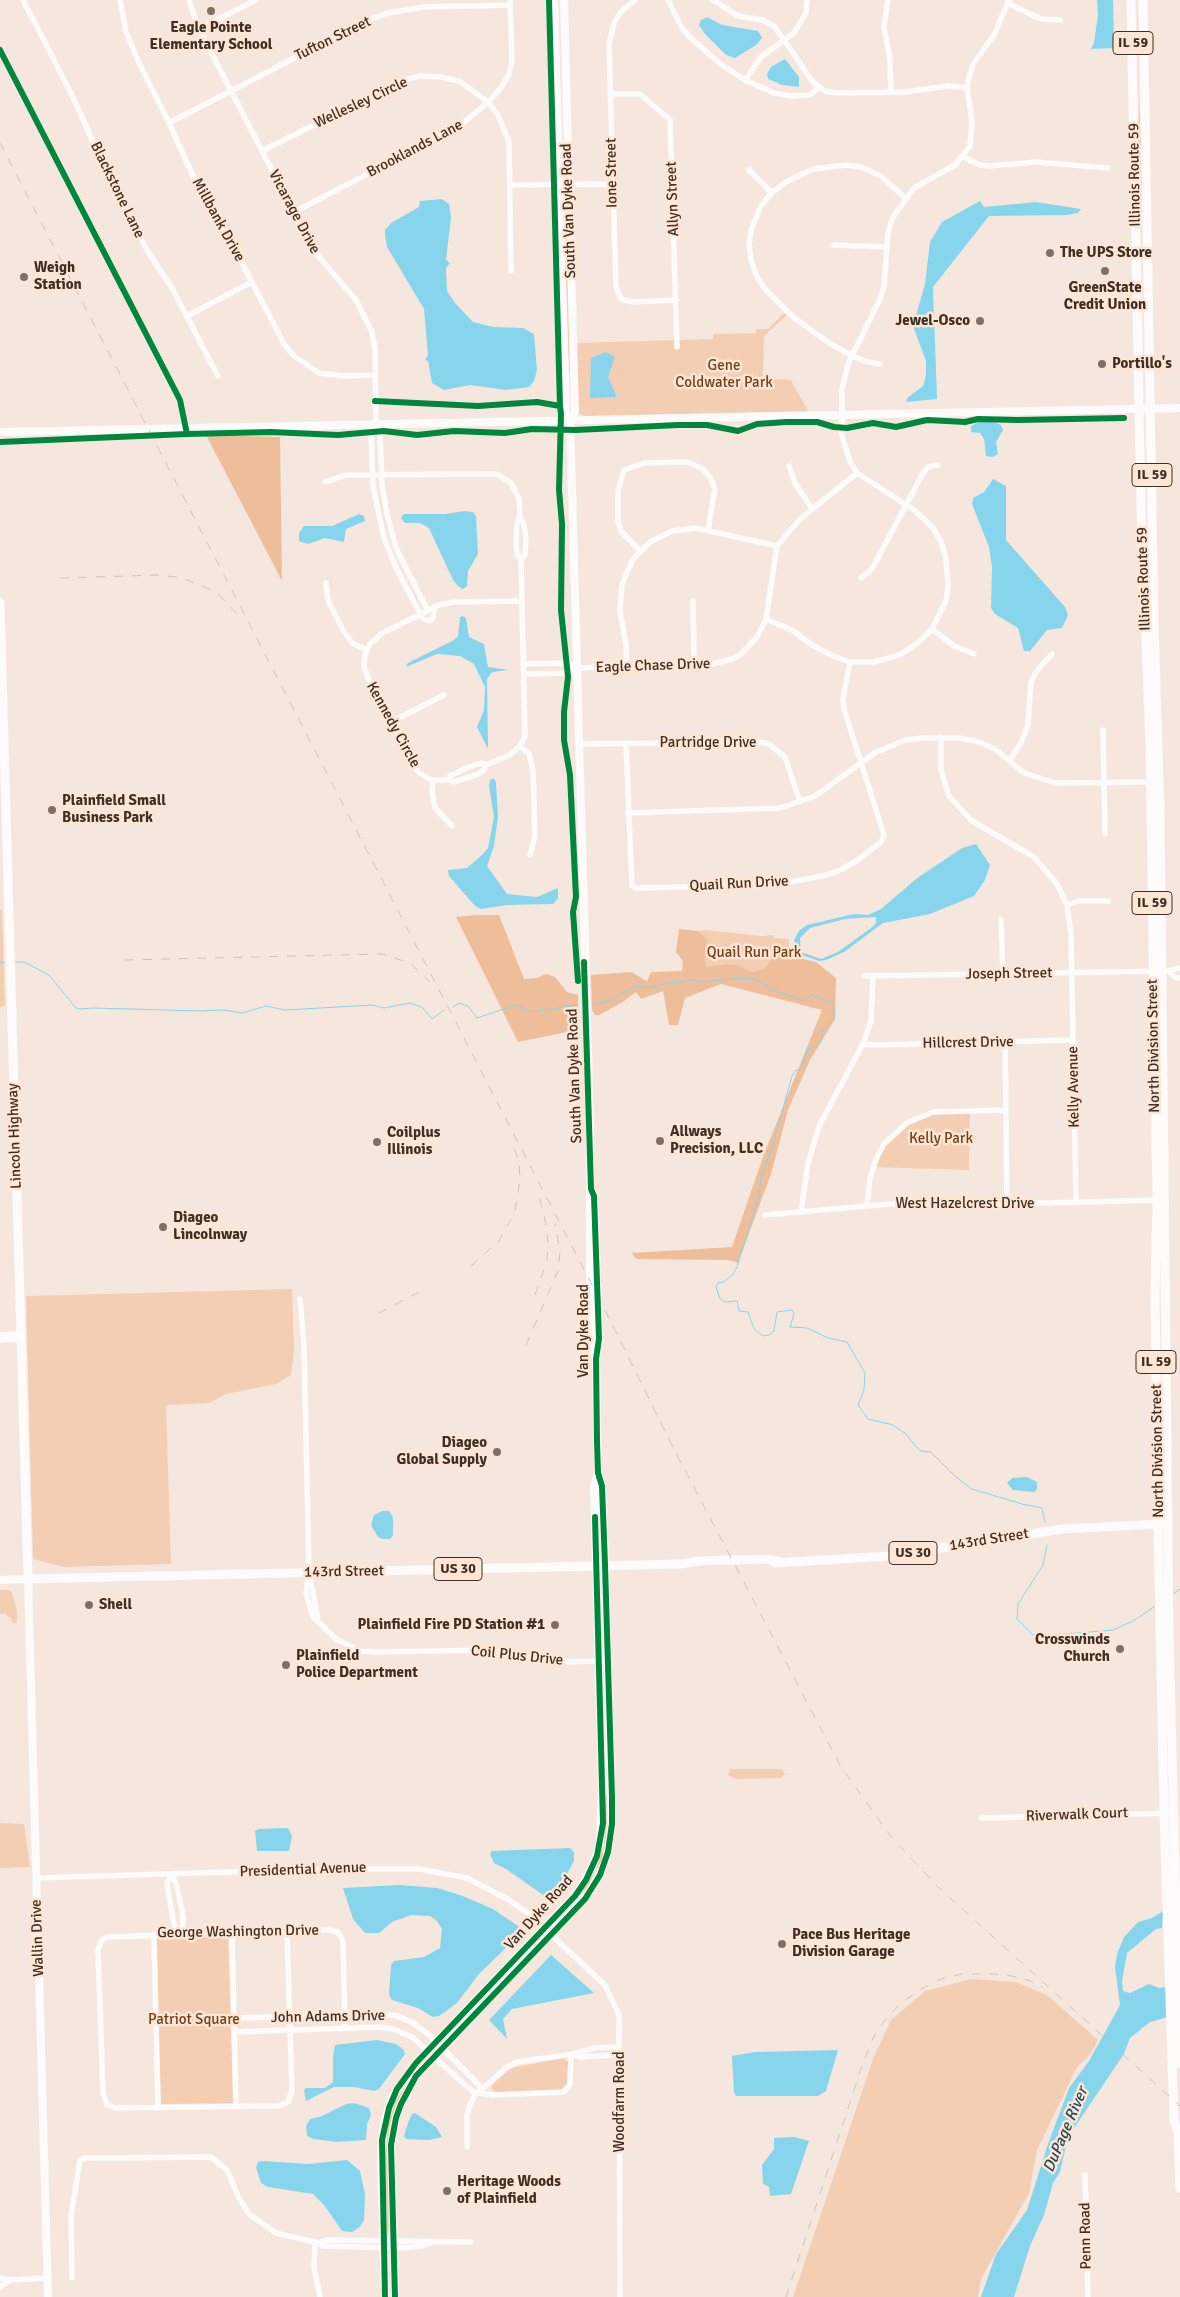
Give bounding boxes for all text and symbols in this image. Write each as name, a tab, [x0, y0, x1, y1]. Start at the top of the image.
marker: Eagle Pointe Elementary School	[205, 5, 217, 17]
street label: Tufton Street	[292, 13, 374, 65]
place label: Eagle Pointe Elementary School	[150, 19, 272, 54]
road number: IL 59	[1113, 32, 1153, 54]
street label: Wellesley Circle	[311, 73, 411, 133]
street label: Brooklands Lane	[364, 116, 466, 182]
street label: Illinois Route 59	[1125, 123, 1145, 227]
street label: Ione Street	[602, 138, 622, 208]
street label: Blackstone Lane	[86, 139, 148, 241]
street label: South Van Dyke Road	[558, 143, 580, 279]
street label: Allyn Street	[663, 161, 683, 237]
street label: Vicarage Drive	[264, 167, 324, 257]
street label: Millbank Drive	[188, 175, 248, 265]
place label: The UPS Store	[1060, 244, 1152, 262]
marker: The UPS Store	[1044, 247, 1056, 259]
place label: Weigh Station	[34, 259, 82, 294]
marker: GreenState Credit Union	[1099, 265, 1111, 277]
marker: Weigh Station	[18, 271, 30, 283]
place label: GreenState Credit Union	[1064, 279, 1146, 314]
place label: Jewel-Osco	[895, 312, 970, 330]
marker: Jewel-Osco	[974, 315, 986, 327]
place label: Portillo's	[1112, 355, 1172, 373]
park label: Gene Coldwater Park	[675, 357, 773, 392]
marker: Portillo's	[1096, 358, 1108, 370]
road number: IL 59	[1132, 464, 1172, 486]
street label: Illinois Route 59	[1133, 527, 1155, 631]
street label: Eagle Chase Drive	[595, 655, 711, 677]
street label: Kennedy Circle	[362, 679, 424, 771]
street label: Partridge Drive	[660, 734, 756, 752]
place label: Plainfield Small Business Park	[62, 792, 166, 827]
marker: Plainfield Small Business Park	[46, 804, 58, 816]
street label: Quail Run Drive	[689, 872, 789, 896]
road number: IL 59	[1132, 891, 1172, 914]
park label: Quail Run Park	[707, 944, 801, 962]
street label: Joseph Street	[965, 964, 1053, 984]
street label: North Division Street	[1144, 979, 1164, 1113]
street label: South Van Dyke Road	[564, 1008, 586, 1144]
street label: Hillcrest Drive	[922, 1033, 1014, 1053]
street label: Kelly Avenue	[1064, 1046, 1084, 1128]
street label: Lincoln Highway	[4, 1083, 26, 1189]
place label: Allways Precision, LLC	[670, 1123, 763, 1158]
place label: Coilplus Illinois	[387, 1124, 440, 1159]
park label: Kelly Park	[909, 1130, 973, 1148]
marker: Allways Precision, LLC	[654, 1135, 666, 1147]
marker: Coilplus Illinois	[371, 1136, 383, 1148]
street label: West Hazelcrest Drive	[895, 1195, 1035, 1213]
place label: Diageo Lincolnway	[173, 1209, 247, 1244]
marker: Diageo Lincolnway	[157, 1221, 169, 1233]
street label: Van Dyke Road	[575, 1284, 593, 1378]
road number: IL 59	[1136, 1350, 1176, 1374]
street label: North Division Street	[1148, 1384, 1168, 1518]
place label: Diageo Global Supply	[396, 1434, 487, 1469]
marker: Diageo Global Supply	[491, 1446, 503, 1458]
street label: 143rd Street	[948, 1525, 1030, 1555]
road number: US 30	[889, 1542, 937, 1565]
road number: US 30	[434, 1558, 482, 1580]
street label: 143rd Street	[304, 1562, 384, 1582]
place label: Shell	[99, 1596, 132, 1614]
marker: Shell	[83, 1599, 95, 1611]
place label: Plainfield Fire PD Station #1	[357, 1616, 545, 1634]
marker: Plainfield Fire PD Station #1	[549, 1619, 561, 1631]
place label: Crosswinds Church	[1035, 1631, 1110, 1666]
street label: Coil Plus Drive	[470, 1642, 564, 1670]
marker: Crosswinds Church	[1114, 1643, 1126, 1655]
place label: Plainfield Police Department	[296, 1647, 418, 1682]
marker: Plainfield Police Department	[280, 1659, 292, 1671]
street label: Riverwalk Court	[1025, 1804, 1129, 1826]
street label: Presidential Avenue	[239, 1859, 367, 1881]
street label: Van Dyke Road	[501, 1872, 577, 1954]
street label: Wallin Drive	[28, 1899, 48, 1977]
street label: George Washington Drive	[157, 1922, 319, 1942]
place label: Pace Bus Heritage Division Garage	[792, 1926, 910, 1961]
marker: Pace Bus Heritage Division Garage	[776, 1938, 788, 1950]
street label: John Adams Drive	[271, 2007, 385, 2027]
park label: Patriot Square	[148, 2011, 240, 2029]
street label: Woodfarm Road	[611, 2051, 629, 2153]
water label: DuPage River	[1039, 2085, 1093, 2175]
place label: Heritage Woods of Plainfield	[457, 2173, 561, 2208]
marker: Heritage Woods of Plainfield	[441, 2185, 453, 2197]
street label: Penn Road	[1076, 2202, 1096, 2270]

